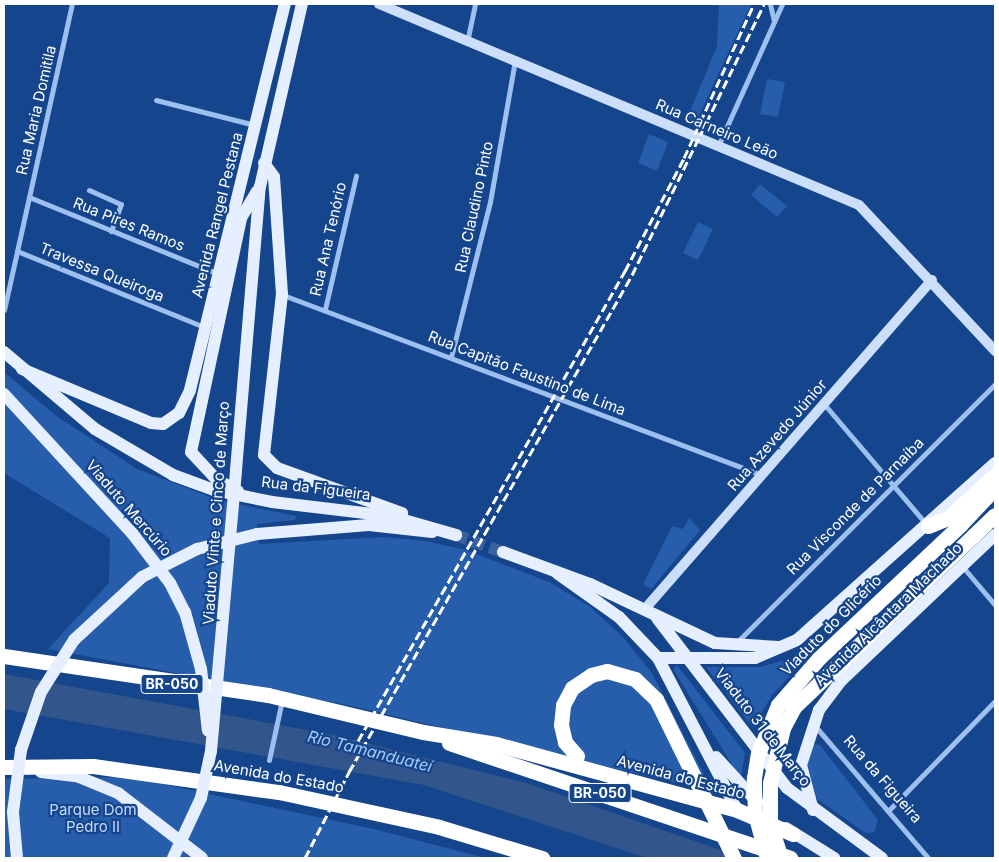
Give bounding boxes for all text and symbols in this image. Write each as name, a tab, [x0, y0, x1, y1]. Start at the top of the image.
street label: Rua Maria Domitila	[12, 43, 60, 177]
street label: Rua Carneiro Leão	[653, 95, 781, 163]
street label: Avenida Rangel Pestana	[188, 130, 246, 300]
street label: Rua Claudino Pinto	[451, 140, 497, 274]
street label: Rua Ana Tenório	[306, 180, 350, 298]
street label: Rua Pires Ramos	[71, 193, 187, 255]
street label: Travessa Queiroga	[37, 239, 167, 305]
street label: Rua Capitão Faustino de Lima	[426, 327, 628, 419]
street label: Rua Azevedo Júnior	[724, 376, 830, 494]
street label: Viaduto Vinte e Cinco de Março	[199, 401, 233, 625]
street label: Rua Visconde de Parnaíba	[783, 434, 927, 578]
street label: Viaduto Mercúrio	[82, 456, 176, 560]
street label: Rua da Figueira	[260, 472, 372, 504]
street label: Avenida Alcântara Machado	[810, 539, 966, 689]
street label: Viaduto do Glicério	[777, 571, 885, 679]
street label: Viaduto 31 de Março	[711, 664, 815, 790]
road number: BR-050	[140, 672, 204, 696]
water label: Rio Tamanduateí	[306, 726, 434, 776]
street label: Rua da Figueira	[840, 732, 926, 826]
street label: Avenida do Estado	[615, 751, 747, 803]
street label: Avenida do Estado	[213, 756, 345, 796]
road number: BR-050	[568, 781, 632, 804]
park label: Parque Dom Pedro II	[49, 800, 137, 835]

